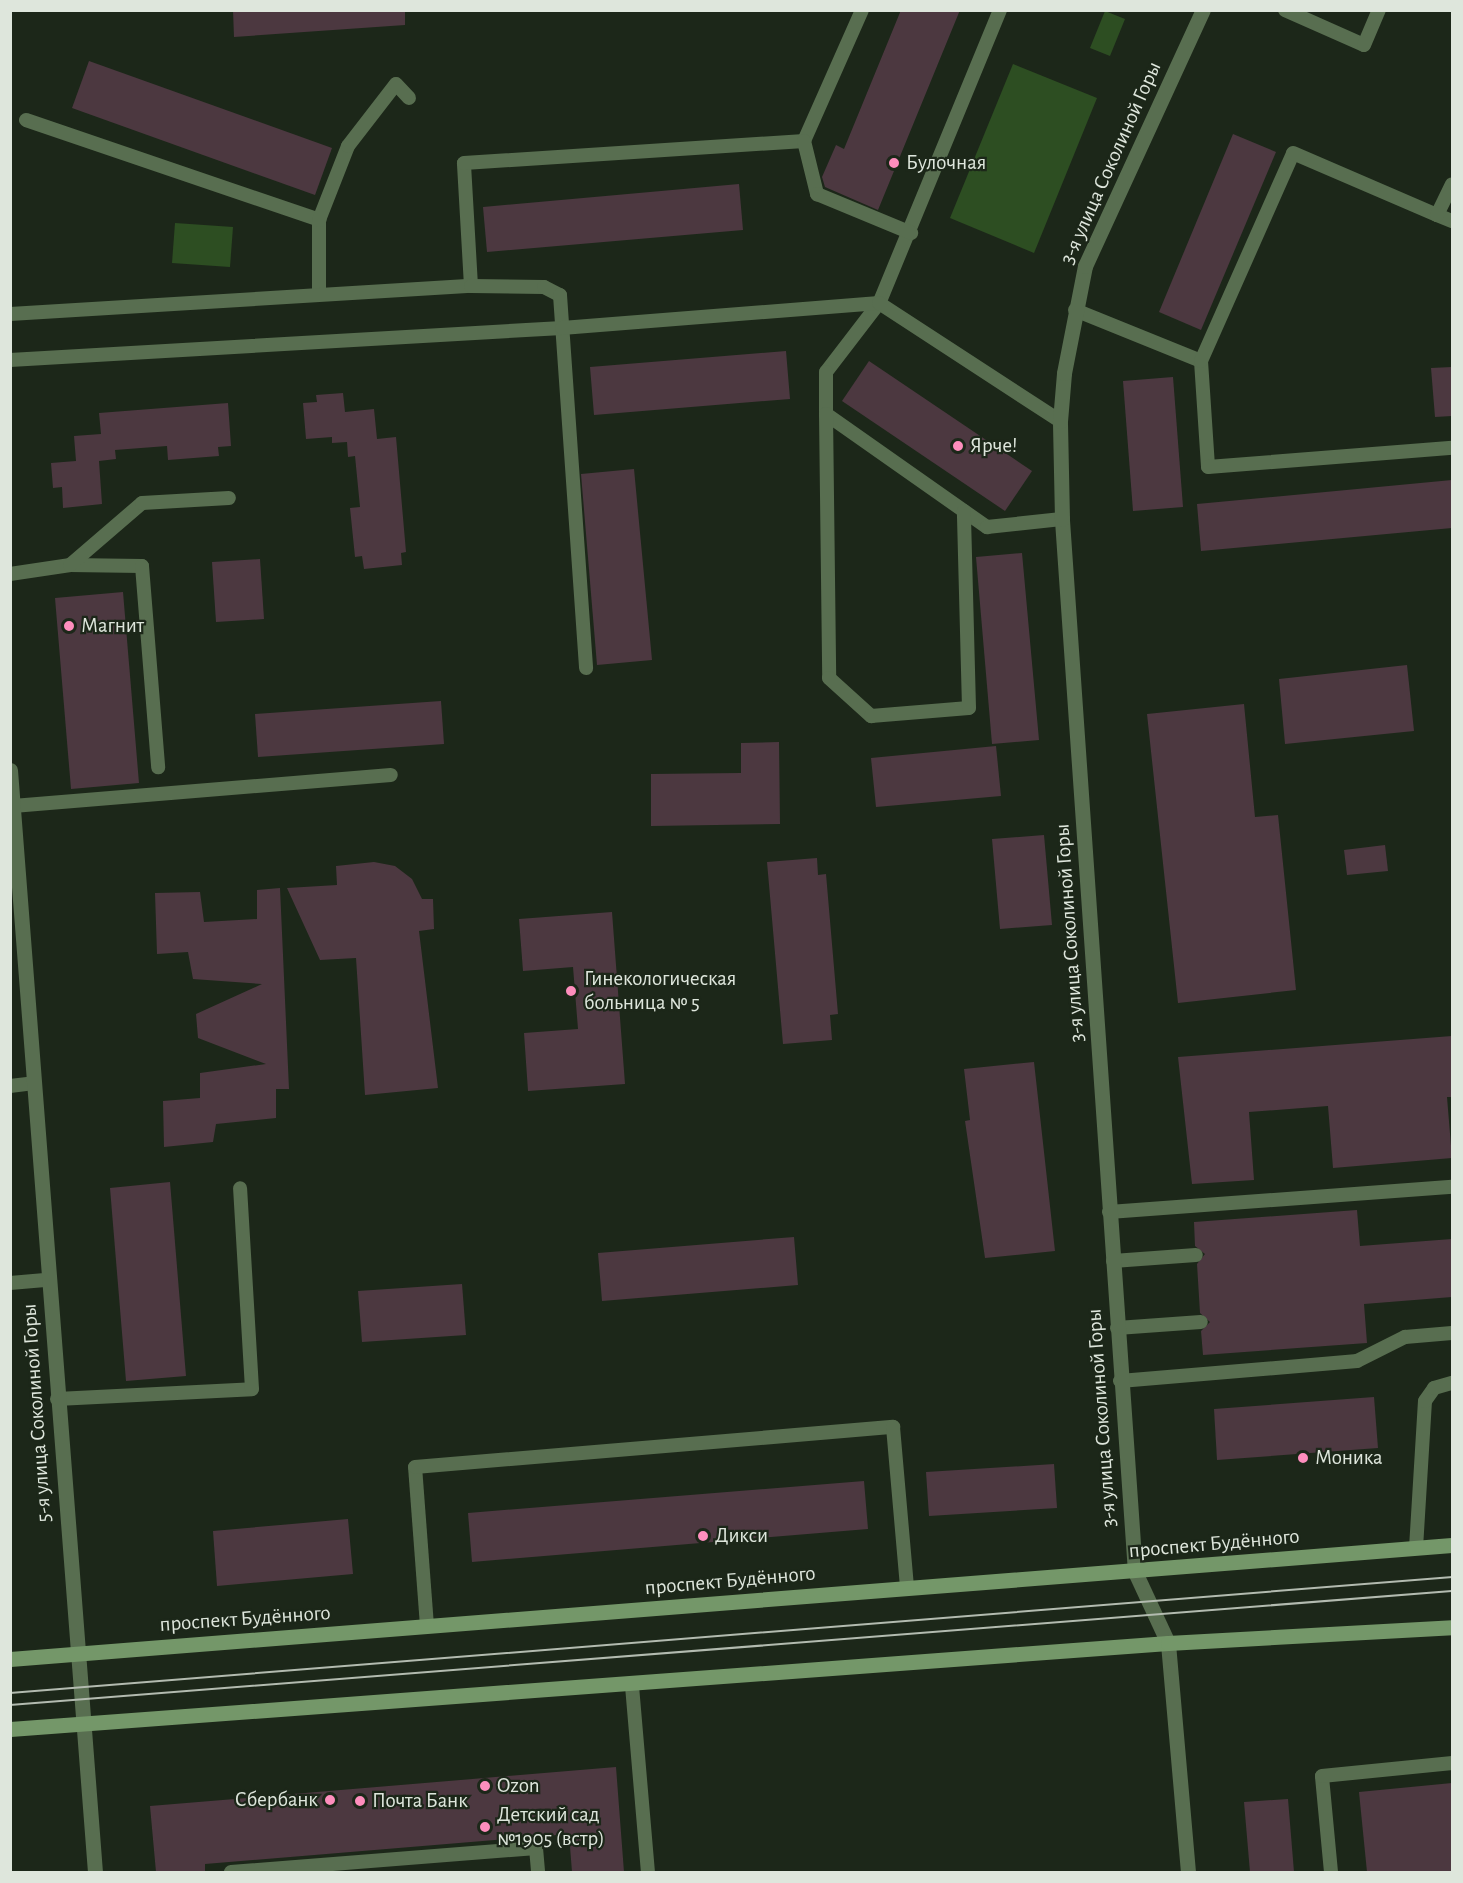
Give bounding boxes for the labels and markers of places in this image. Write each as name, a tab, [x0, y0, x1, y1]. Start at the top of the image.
place label: Булочная	[906, 150, 986, 176]
marker: Булочная	[887, 156, 901, 170]
place label: Ярче!	[970, 433, 1017, 459]
marker: Ярче!	[951, 439, 965, 453]
place label: Магнит	[81, 613, 144, 639]
marker: Магнит	[62, 619, 76, 633]
place label: Гинекологическая больница № 5	[584, 966, 736, 1016]
marker: Гинекологическая больница № 5	[562, 982, 580, 1000]
place label: Моника	[1315, 1445, 1383, 1471]
marker: Моника	[1296, 1451, 1310, 1465]
place label: Дикси	[715, 1523, 768, 1549]
marker: Дикси	[696, 1529, 710, 1543]
place label: Ozon	[497, 1773, 540, 1799]
marker: Ozon	[478, 1779, 492, 1793]
place label: Сбербанк	[235, 1787, 318, 1813]
place label: Почта Банк	[372, 1788, 468, 1814]
marker: Сбербанк	[323, 1793, 337, 1807]
marker: Почта Банк	[353, 1794, 367, 1808]
place label: Детский сад №1905 (встр)	[497, 1802, 605, 1852]
marker: Детский сад №1905 (встр)	[478, 1820, 492, 1834]

